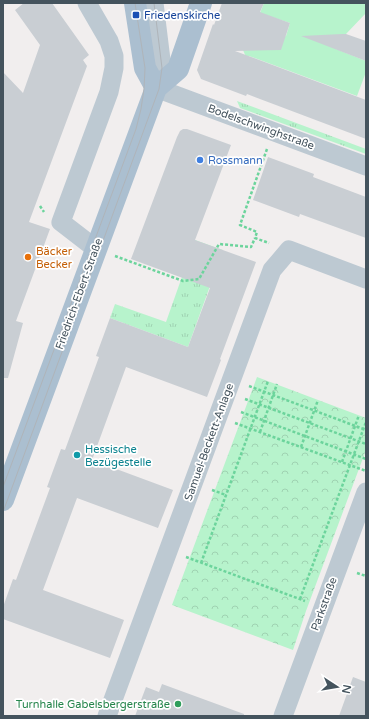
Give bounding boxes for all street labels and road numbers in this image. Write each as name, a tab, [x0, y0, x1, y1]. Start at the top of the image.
street label: Bodelschwinghstraße	[206, 102, 316, 152]
street label: Friedrich-Ebert-Straße	[53, 237, 105, 351]
street label: Samuel-Beckett-Anlage	[182, 382, 236, 502]
street label: Parkstraße	[308, 575, 340, 633]

